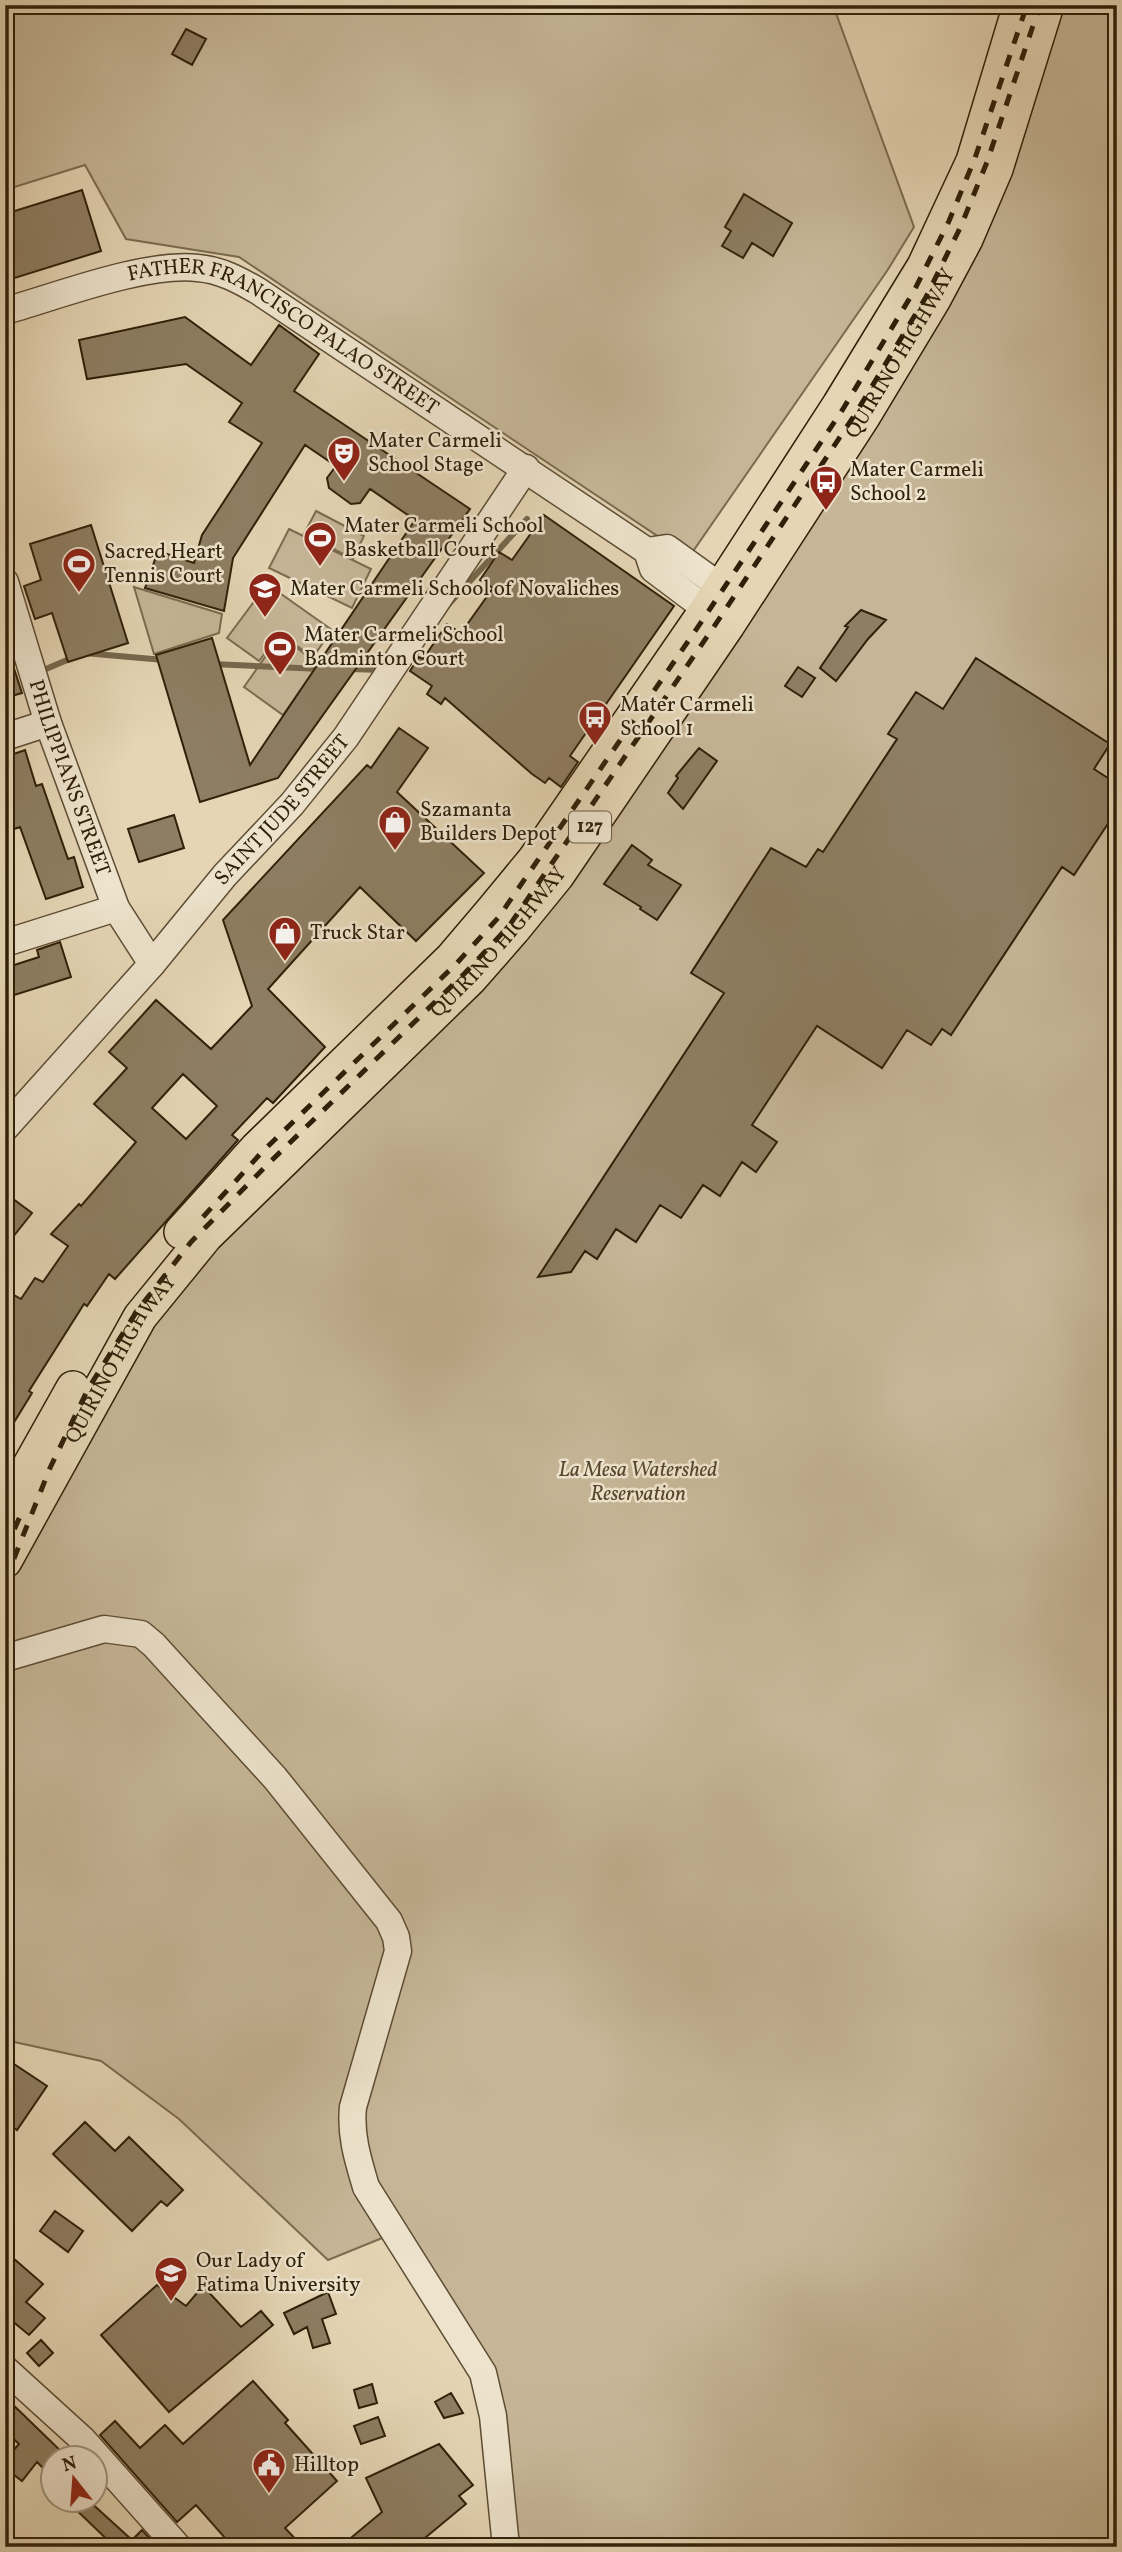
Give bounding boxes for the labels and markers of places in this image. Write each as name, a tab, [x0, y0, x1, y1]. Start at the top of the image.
place label: Mater Carmeli School Stage	[368, 427, 502, 480]
theatre icon: Mater Carmeli School Stage	[325, 434, 363, 483]
place label: Mater Carmeli School 2	[850, 456, 984, 509]
bus stop icon: Mater Carmeli School 2	[807, 463, 845, 512]
place label: Mater Carmeli School Basketball Court	[344, 512, 544, 565]
sports icon: Mater Carmeli School Basketball Court	[301, 519, 339, 568]
place label: Sacred Heart Tennis Court	[104, 538, 223, 591]
sports icon: Sacred Heart Tennis Court	[60, 545, 98, 594]
school or university icon: Mater Carmeli School of Novaliches	[246, 570, 284, 619]
place label: Mater Carmeli School of Novaliches	[290, 575, 619, 604]
place label: Mater Carmeli School Badminton Court	[304, 621, 504, 674]
sports icon: Mater Carmeli School Badminton Court	[261, 628, 299, 677]
place label: Mater Carmeli School 1	[620, 691, 754, 744]
bus stop icon: Mater Carmeli School 1	[576, 698, 614, 747]
place label: Szamanta Builders Depot	[420, 796, 557, 849]
shop icon: Szamanta Builders Depot	[376, 803, 414, 852]
shop icon: Truck Star	[266, 914, 304, 963]
place label: Truck Star	[310, 919, 405, 948]
place label: Our Lady of Fatima University	[196, 2247, 361, 2300]
school or university icon: Our Lady of Fatima University	[152, 2254, 190, 2303]
public building icon: Hilltop	[250, 2446, 288, 2495]
place label: Hilltop	[294, 2451, 359, 2480]

